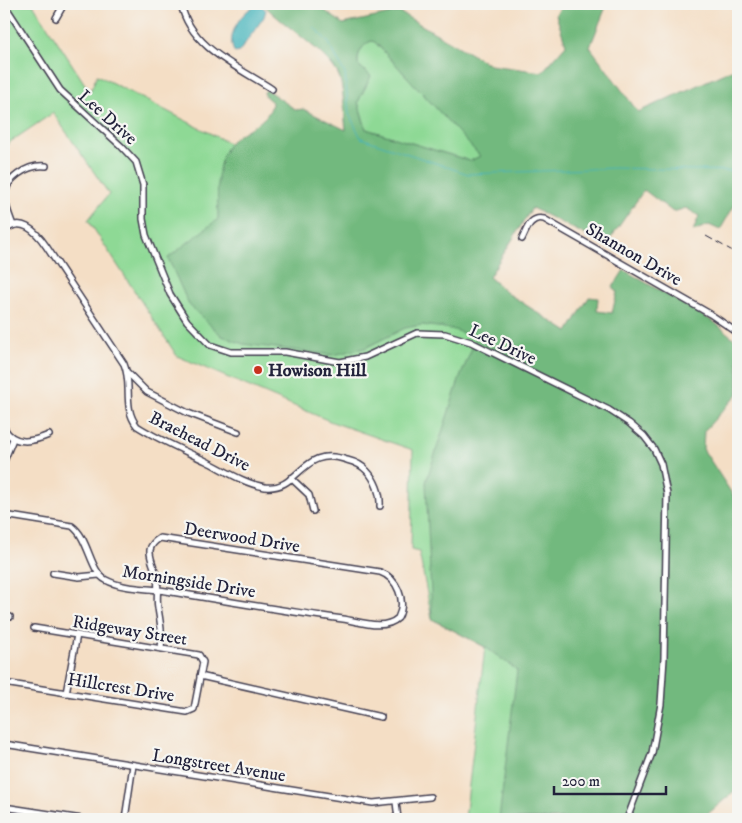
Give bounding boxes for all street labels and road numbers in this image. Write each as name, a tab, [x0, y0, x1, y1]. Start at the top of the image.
street label: Lee Drive	[73, 86, 141, 150]
street label: Shannon Drive	[582, 218, 685, 291]
street label: Lee Drive	[465, 320, 540, 370]
street label: Braehead Drive	[145, 407, 254, 477]
street label: Deerwood Drive	[182, 518, 301, 558]
street label: Morningside Drive	[121, 561, 257, 603]
street label: Ridgeway Street	[71, 611, 189, 651]
street label: Hillcrest Drive	[66, 669, 176, 707]
street label: Longstreet Avenue	[151, 745, 287, 787]

